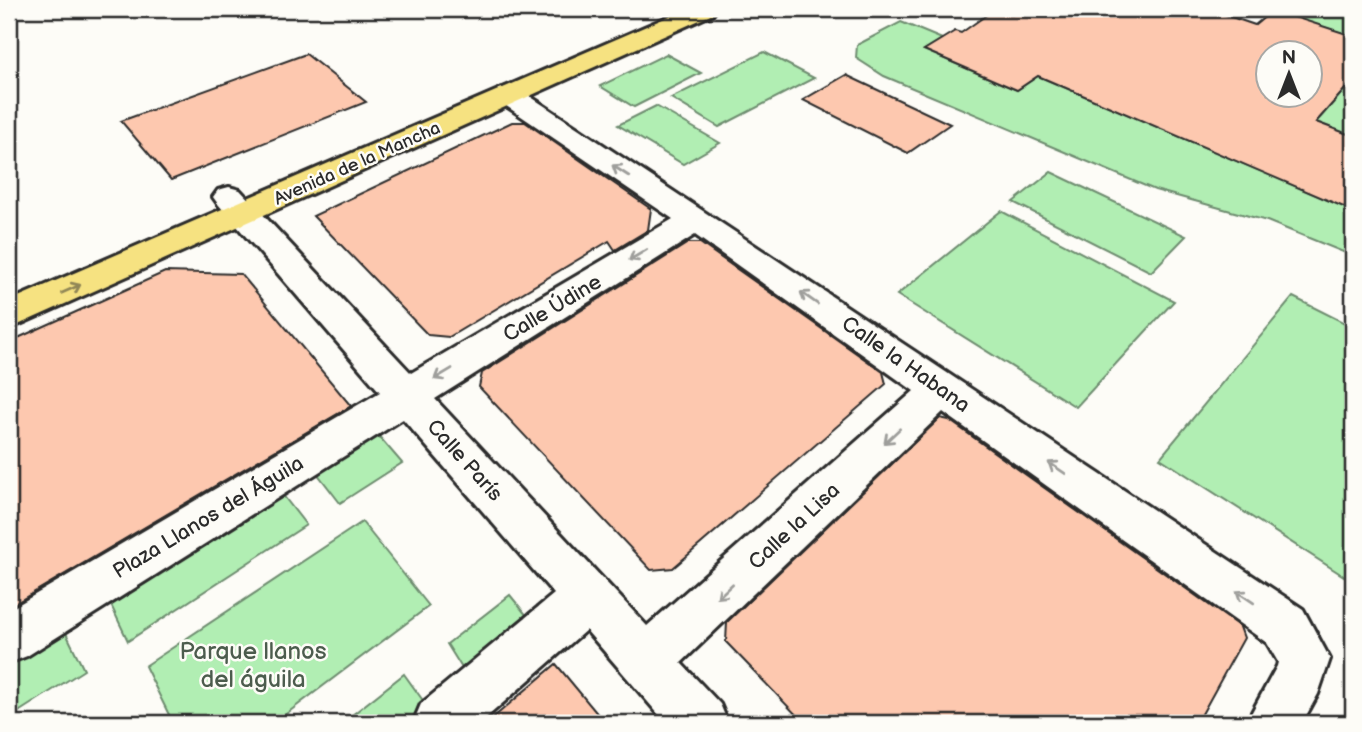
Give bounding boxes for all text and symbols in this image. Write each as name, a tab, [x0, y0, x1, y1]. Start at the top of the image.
north arrow	[1254, 38, 1324, 108]
text: N	[1282, 47, 1296, 70]
street label: Avenida de la Mancha	[271, 117, 444, 210]
one-way arrow	[611, 163, 631, 177]
one-way arrow	[628, 249, 648, 263]
street label: Calle Údine	[499, 269, 606, 348]
one-way arrow	[60, 282, 81, 295]
one-way arrow	[800, 291, 819, 305]
street label: Calle la Habana	[837, 311, 975, 418]
one-way arrow	[434, 367, 454, 381]
street label: Calle París	[421, 414, 508, 506]
one-way arrow	[884, 427, 901, 444]
street label: Plaza Llanos del Águila	[108, 451, 308, 584]
one-way arrow	[1048, 461, 1067, 476]
street label: Calle la Lisa	[744, 478, 845, 575]
one-way arrow	[717, 582, 734, 599]
one-way arrow	[1236, 590, 1255, 604]
park label: Parque llanos del águila	[179, 637, 327, 694]

